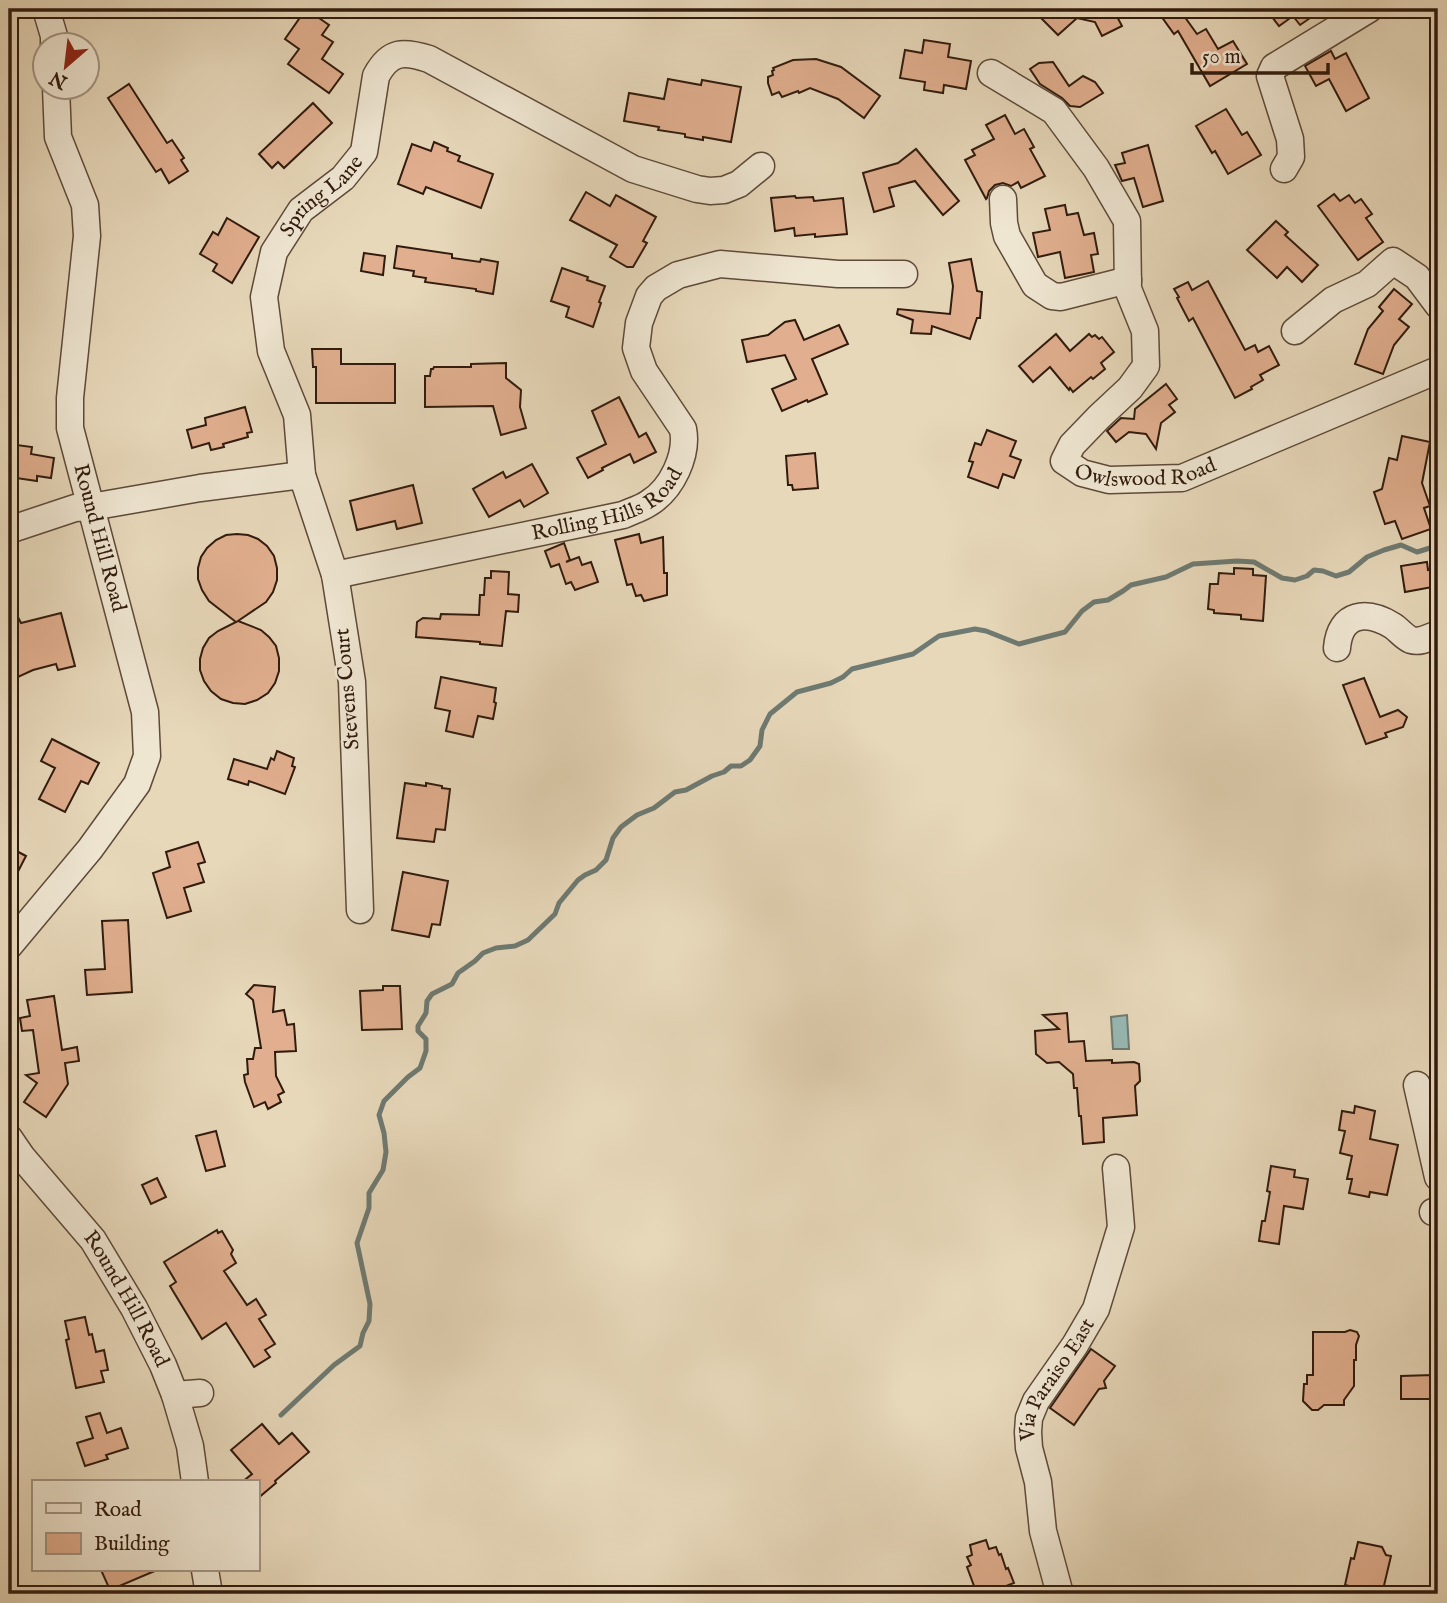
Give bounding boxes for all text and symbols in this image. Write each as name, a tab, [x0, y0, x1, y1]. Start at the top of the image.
north arrow	[32, 32, 102, 102]
scale bar	[1192, 32, 1328, 76]
text: 50 m	[1202, 44, 1241, 71]
text: N	[46, 65, 73, 94]
street label: Spring Lane	[274, 149, 370, 242]
street label: Owlswood Road	[1072, 451, 1221, 494]
street label: Round Hill Road	[66, 461, 132, 616]
street label: Rolling Hills Road	[529, 463, 689, 547]
street label: Stevens Court	[329, 627, 367, 751]
street label: Round Hill Road	[77, 1225, 176, 1372]
street label: Via Paraiso East	[1014, 1313, 1101, 1443]
legend	[32, 1480, 259, 1572]
text: Road	[94, 1497, 142, 1524]
text: Building	[94, 1531, 170, 1558]

